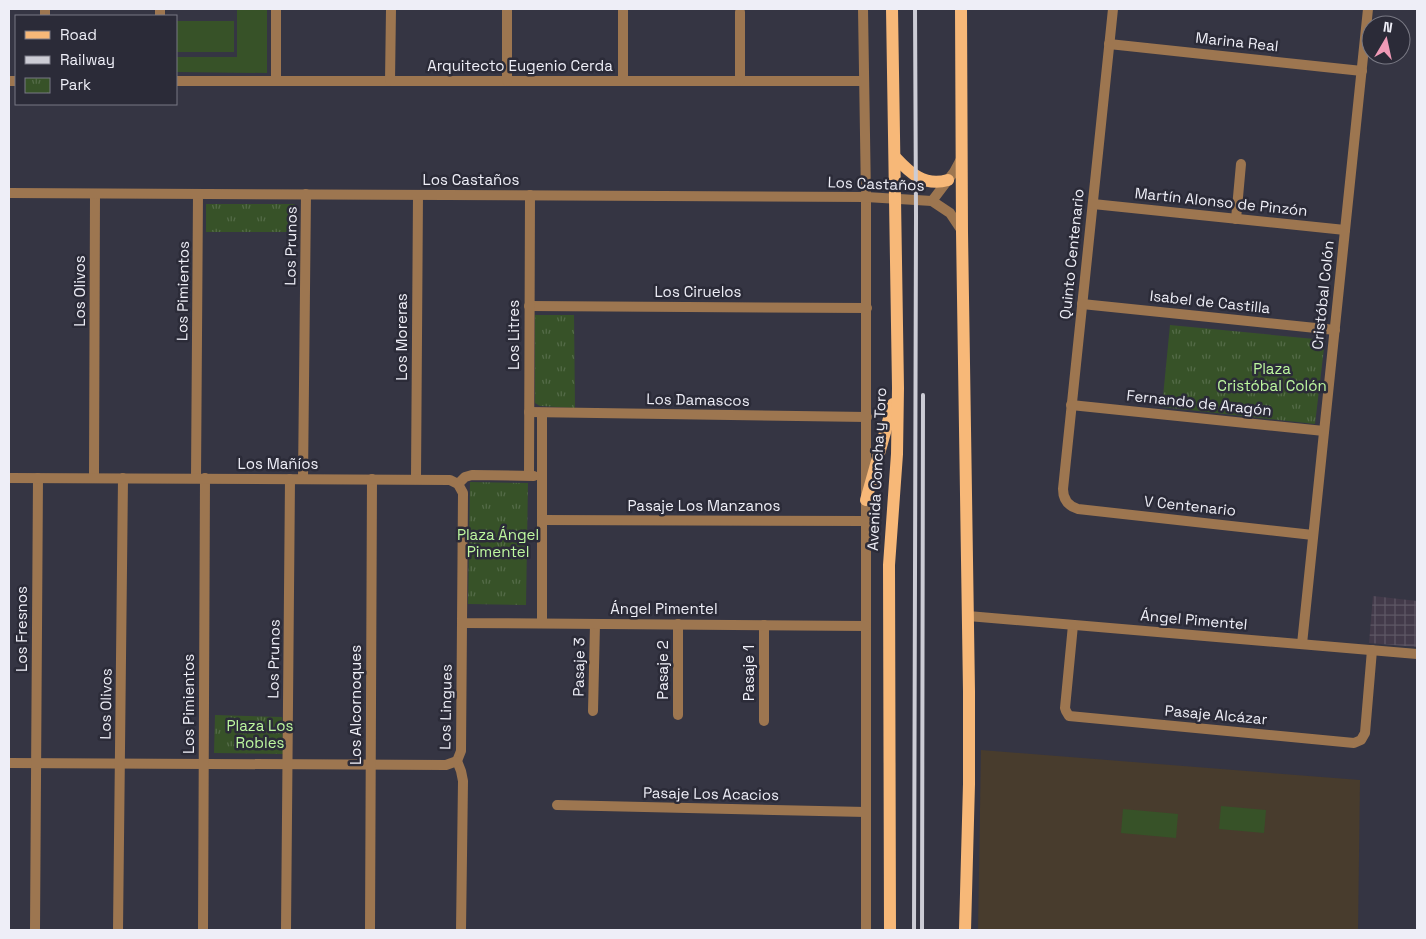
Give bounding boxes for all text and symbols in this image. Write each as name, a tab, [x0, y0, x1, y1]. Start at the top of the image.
legend	[15, 15, 178, 105]
north arrow	[1361, 15, 1411, 65]
text: N	[1382, 18, 1394, 37]
text: Road	[60, 25, 97, 44]
street label: Marina Real	[1195, 28, 1279, 55]
text: Railway	[60, 50, 115, 69]
street label: Arquitecto Eugenio Cerda	[427, 56, 613, 75]
text: Park	[60, 75, 91, 94]
street label: Los Castaños	[423, 170, 520, 189]
street label: Los Castaños	[827, 172, 925, 195]
street label: Martín Alonso de Pinzón	[1134, 183, 1308, 220]
street label: Quinto Centenario	[1055, 188, 1088, 320]
street label: Los Prunos	[280, 206, 301, 286]
street label: Cristóbal Colón	[1307, 240, 1338, 350]
street label: Los Pimientos	[172, 241, 193, 341]
street label: Los Olivos	[70, 255, 89, 327]
street label: Los Ciruelos	[654, 282, 742, 301]
street label: Isabel de Castilla	[1149, 286, 1272, 317]
street label: Los Moreras	[392, 293, 411, 381]
street label: Los Litres	[504, 300, 523, 370]
park label: Plaza Cristóbal Colón	[1217, 359, 1327, 395]
street label: Fernando de Aragón	[1126, 385, 1273, 420]
street label: Avenida Concha y Toro	[863, 387, 890, 551]
street label: Los Damascos	[646, 389, 750, 410]
street label: Los Mañíos	[238, 454, 319, 473]
street label: V Centenario	[1143, 491, 1237, 520]
street label: Pasaje Los Manzanos	[627, 496, 781, 515]
park label: Plaza Ángel Pimentel	[457, 525, 539, 561]
street label: Los Fresnos	[12, 586, 31, 672]
street label: Ángel Pimentel	[610, 599, 718, 618]
street label: Ángel Pimentel	[1140, 605, 1248, 634]
street label: Los Prunos	[263, 619, 284, 699]
street label: Pasaje 3	[568, 637, 589, 697]
street label: Pasaje 2	[653, 640, 672, 700]
street label: Los Alcornoques	[346, 645, 365, 765]
street label: Pasaje 1	[739, 645, 758, 701]
street label: Los Pimientos	[179, 654, 198, 754]
street label: Los Lingues	[435, 664, 456, 750]
street label: Los Olivos	[95, 668, 116, 740]
street label: Pasaje Alcázar	[1164, 701, 1268, 728]
park label: Plaza Los Robles	[227, 716, 294, 752]
street label: Pasaje Los Acacios	[643, 783, 779, 804]

